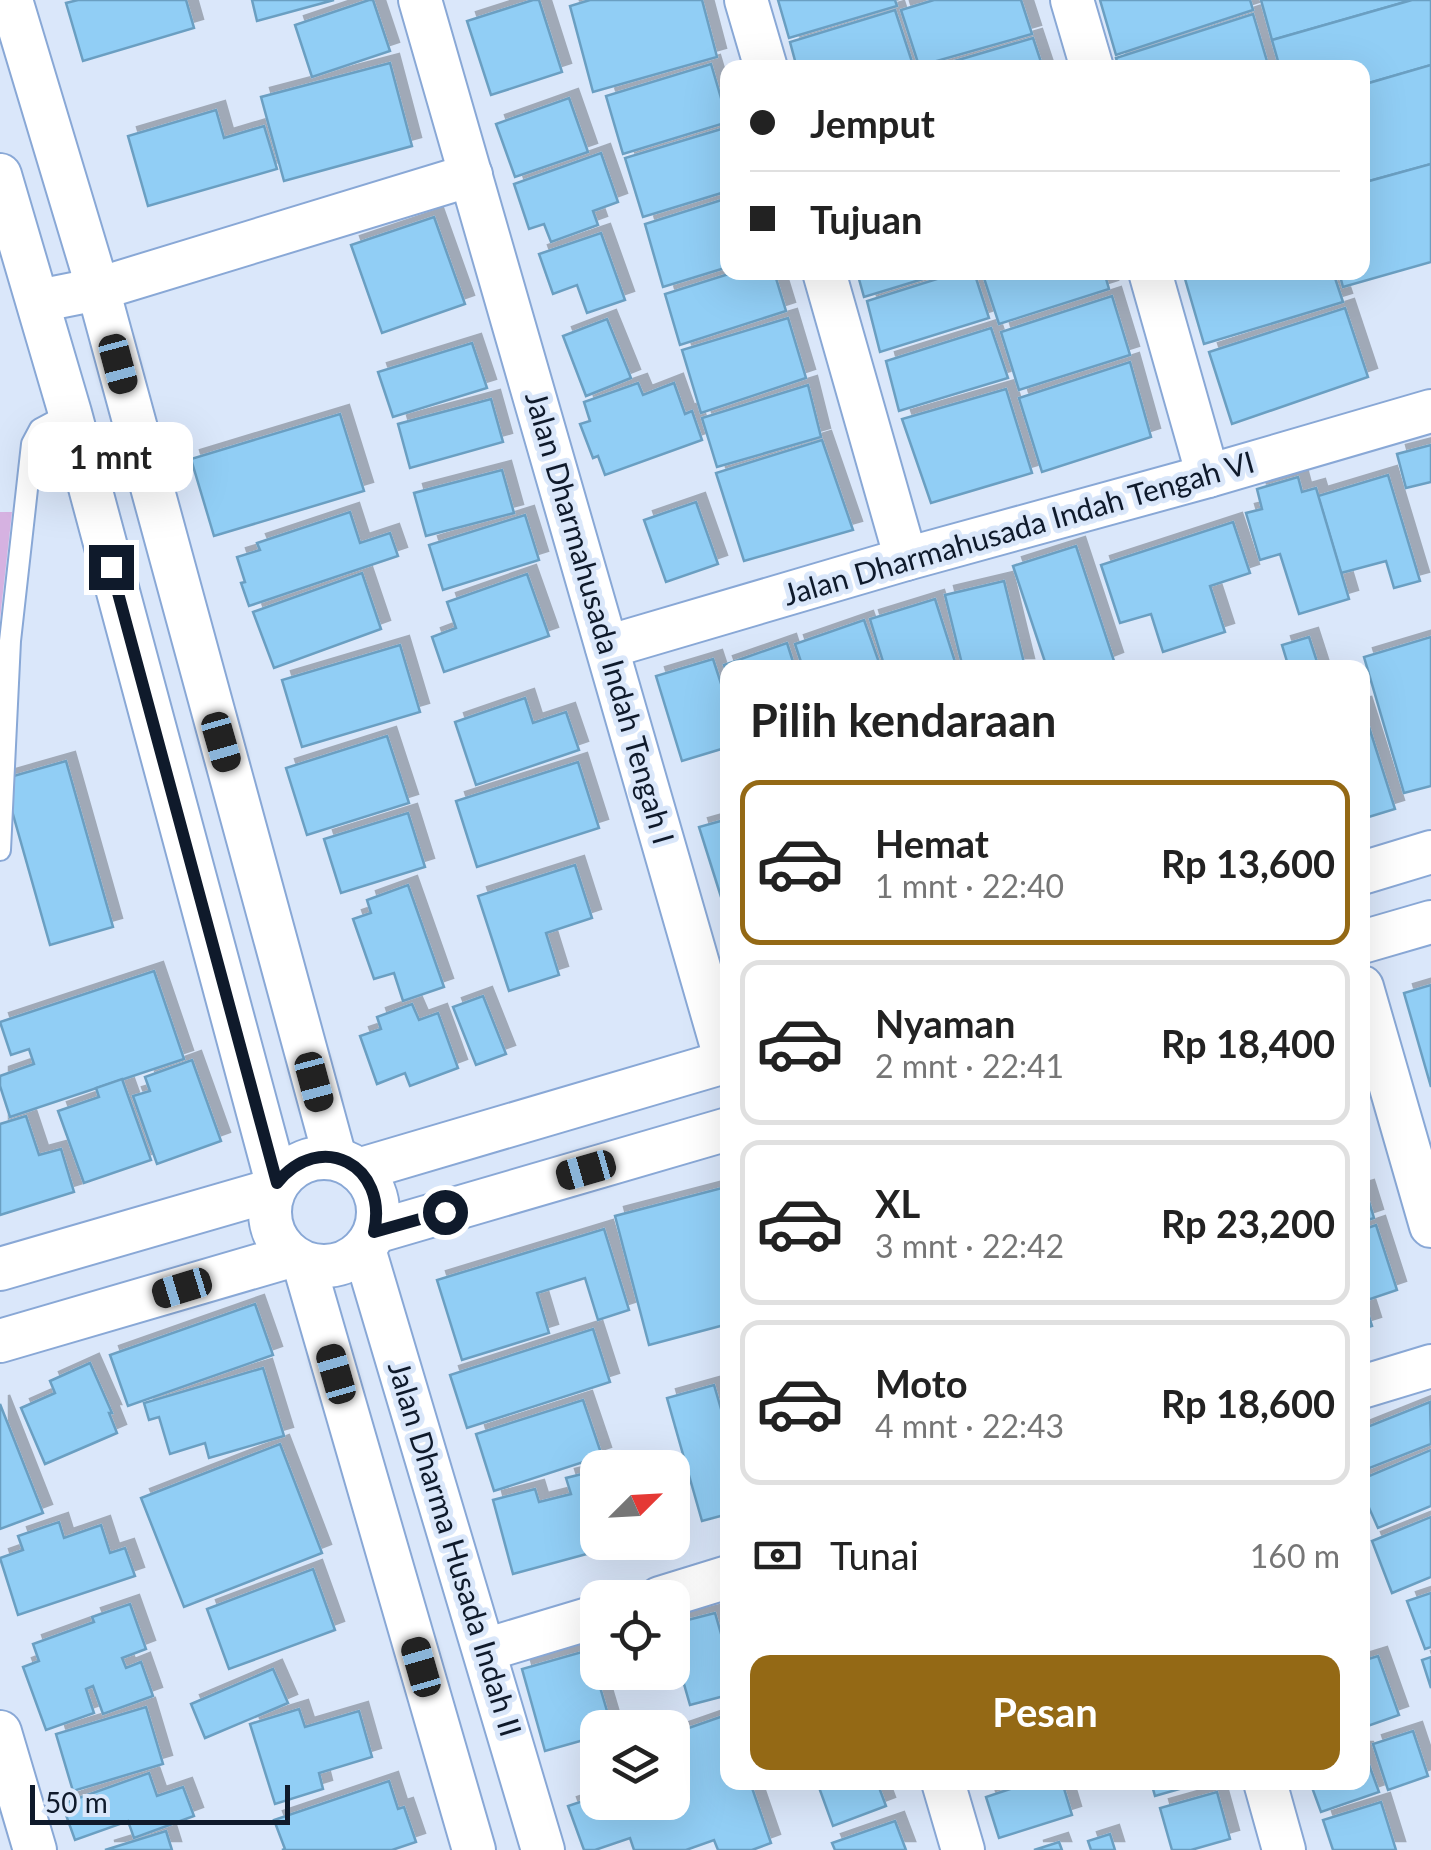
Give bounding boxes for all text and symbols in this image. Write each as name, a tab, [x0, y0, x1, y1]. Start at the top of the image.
text: Jemput	[810, 100, 935, 146]
text: Tujuan	[810, 196, 923, 242]
car	[96, 331, 140, 397]
street label: Jalan Dharmahusada Indah Tengah I	[519, 387, 683, 848]
callout: 1 mnt	[28, 422, 194, 492]
text: 1 mnt	[69, 437, 152, 476]
street label: Jalan Dharmahusada Indah Tengah VI	[779, 442, 1258, 612]
route end	[89, 545, 134, 590]
text: Pilih kendaraan	[750, 693, 1056, 747]
car	[198, 709, 244, 775]
icon: car	[755, 818, 845, 908]
text: Hemat	[875, 820, 989, 866]
text: Rp 13,600	[1161, 840, 1335, 886]
text: 1 mnt · 22:40	[875, 866, 1064, 905]
icon: car	[755, 998, 845, 1088]
text: Nyaman	[875, 1000, 1015, 1046]
text: Rp 18,400	[1161, 1020, 1335, 1066]
text: 2 mnt · 22:41	[875, 1046, 1064, 1085]
car	[292, 1049, 336, 1115]
car	[553, 1147, 619, 1193]
icon: car	[755, 1178, 845, 1268]
text: XL	[875, 1180, 920, 1226]
route start	[423, 1190, 468, 1235]
text: Rp 23,200	[1161, 1200, 1335, 1246]
text: 3 mnt · 22:42	[875, 1226, 1064, 1265]
car	[149, 1265, 215, 1311]
car	[313, 1341, 359, 1407]
street label: Jalan Dharma Husada Indah II	[382, 1357, 530, 1740]
icon: car	[755, 1358, 845, 1448]
text: Moto	[875, 1360, 968, 1406]
text: Rp 18,600	[1161, 1380, 1335, 1426]
text: 4 mnt · 22:43	[875, 1406, 1064, 1445]
north arrow	[580, 1450, 690, 1560]
map controls	[580, 1450, 690, 1820]
icon: cash	[750, 1528, 805, 1583]
text: Tunai	[830, 1532, 919, 1578]
text: 160 m	[1250, 1536, 1340, 1575]
button: locate	[580, 1580, 690, 1690]
car	[398, 1634, 444, 1700]
button: Pesan	[750, 1655, 1340, 1770]
button: layers	[580, 1710, 690, 1820]
scale bar	[30, 1780, 290, 1824]
text: 50 m	[45, 1785, 108, 1819]

